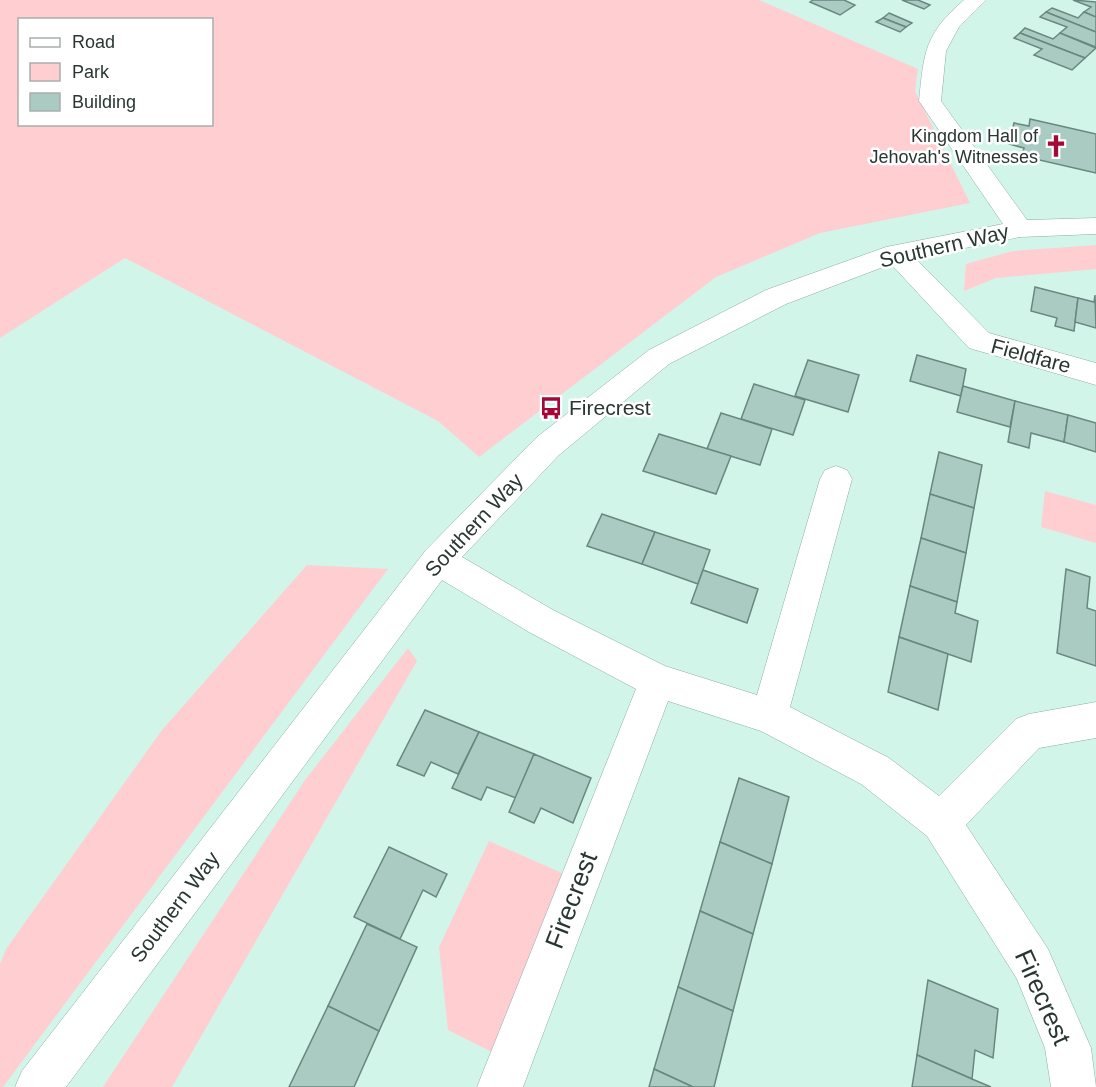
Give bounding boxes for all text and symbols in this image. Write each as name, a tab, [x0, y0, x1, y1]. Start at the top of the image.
legend	[18, 18, 213, 126]
text: Road	[72, 32, 115, 52]
text: Park	[72, 62, 110, 82]
text: Building	[72, 92, 136, 112]
place label: Kingdom Hall of Jehovah's Witnesses	[869, 126, 1039, 167]
church icon: Kingdom Hall of Jehovah's Witnesses	[1043, 133, 1069, 159]
street label: Southern Way	[877, 219, 1011, 272]
street label: Fieldfare	[989, 334, 1074, 377]
bus stop icon: Firecrest	[538, 395, 564, 421]
place label: Firecrest	[569, 396, 651, 419]
street label: Southern Way	[420, 468, 527, 581]
street label: Southern Way	[126, 847, 224, 966]
street label: Firecrest	[539, 847, 603, 953]
street label: Firecrest	[1009, 945, 1078, 1050]

